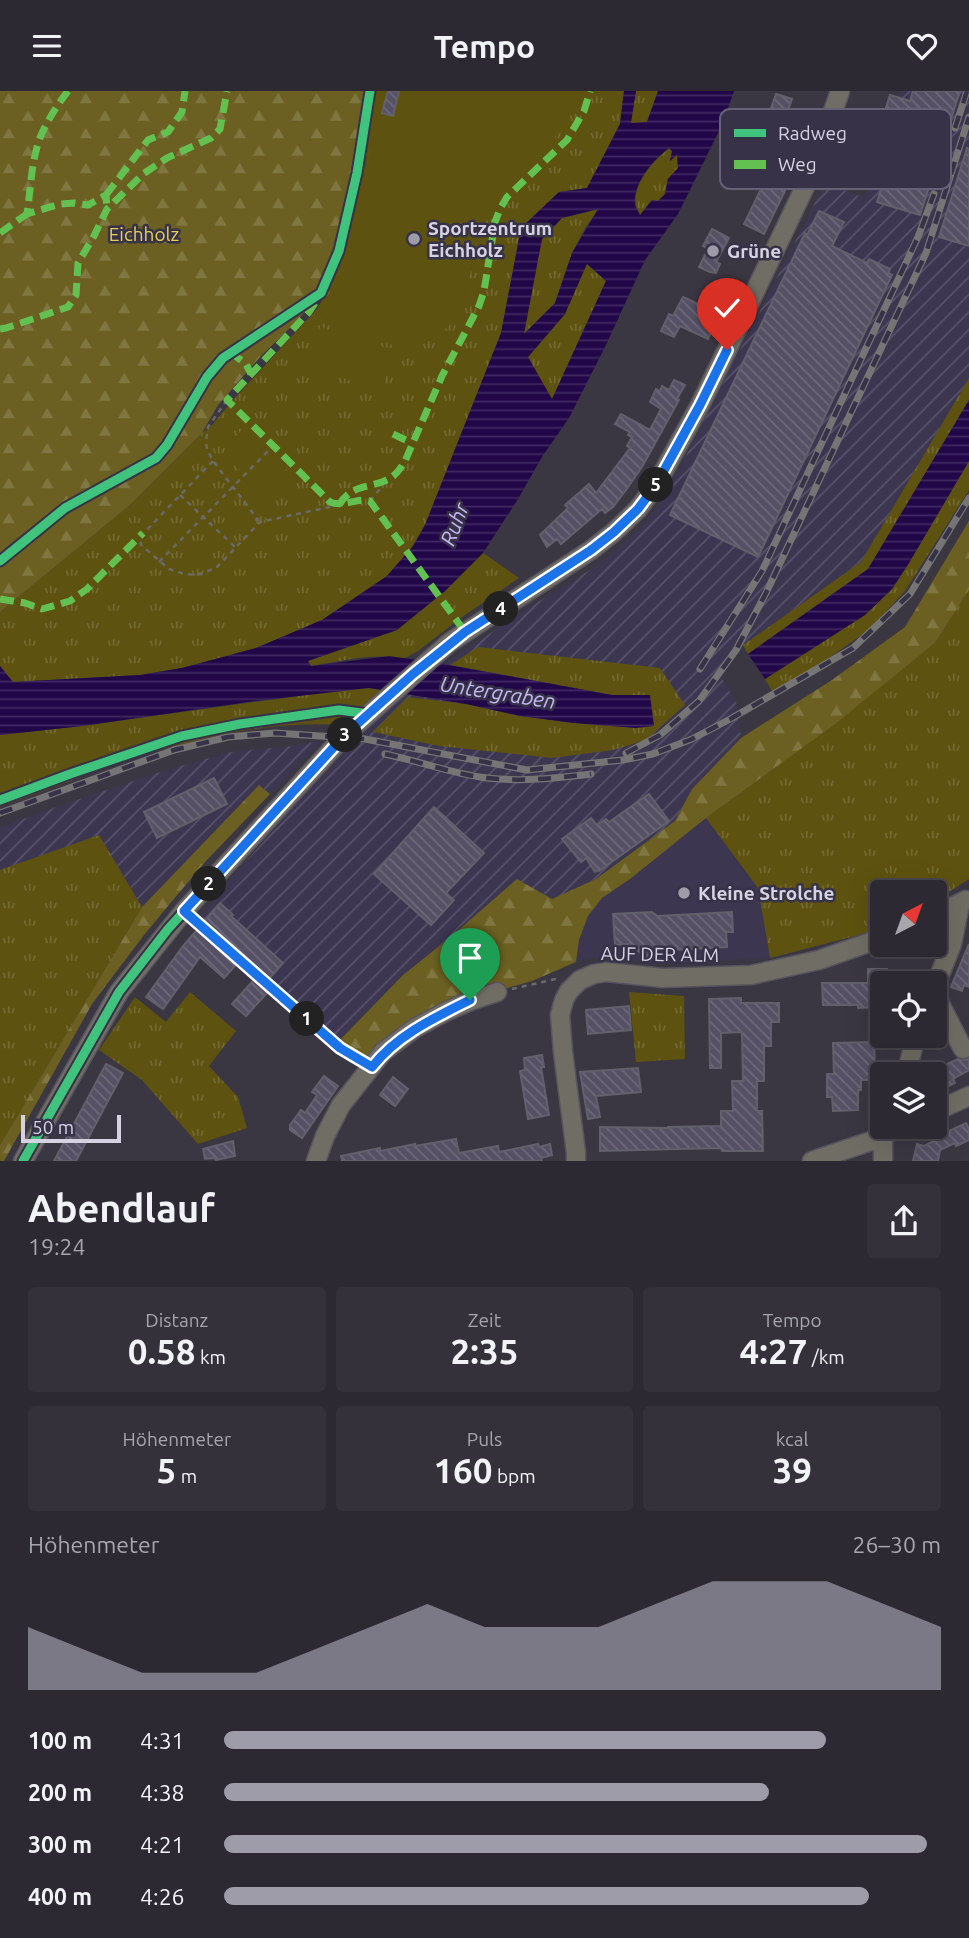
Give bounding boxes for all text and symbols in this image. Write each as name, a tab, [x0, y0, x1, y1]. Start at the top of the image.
icon: menu	[28, 27, 66, 65]
icon: heart	[903, 27, 941, 65]
text: Tempo	[434, 28, 535, 64]
legend	[720, 109, 951, 189]
text: Radweg	[778, 122, 847, 144]
text: Weg	[778, 153, 817, 175]
place label: Sportzentrum Eichholz	[428, 217, 552, 261]
park label: Eichholz	[109, 223, 180, 245]
marker: Sportzentrum Eichholz	[406, 231, 422, 247]
place label: Grüne	[727, 240, 781, 262]
marker: Grüne	[705, 243, 721, 259]
pin	[697, 278, 757, 350]
icon: check	[708, 289, 746, 327]
pin: 5	[638, 467, 674, 503]
text: 5	[650, 473, 661, 495]
water label: Ruhr	[435, 498, 473, 549]
pin: 4	[484, 591, 518, 627]
text: 4	[495, 597, 506, 619]
water label: Untergraben	[438, 671, 558, 713]
pin: 3	[328, 717, 362, 753]
text: 3	[339, 723, 350, 745]
pin: 2	[192, 867, 227, 901]
text: 2	[203, 872, 214, 894]
north arrow	[870, 880, 947, 957]
map controls	[870, 880, 947, 1139]
place label: Kleine Strolche	[698, 882, 834, 904]
marker: Kleine Strolche	[676, 885, 692, 901]
pin	[440, 928, 500, 1000]
icon: arrive	[451, 939, 489, 977]
street label: AUF DER ALM	[601, 942, 719, 966]
button: locate	[870, 971, 947, 1048]
pin: 1	[290, 1002, 324, 1037]
text: 1	[301, 1007, 312, 1029]
button: layers	[870, 1062, 947, 1139]
scale bar	[21, 1112, 121, 1144]
text: 50 m	[32, 1116, 74, 1138]
button: share	[867, 1184, 941, 1258]
text: Abendlauf	[28, 1187, 215, 1229]
text: 19:24	[28, 1234, 86, 1259]
text: Distanz	[145, 1309, 208, 1331]
text: Zeit	[468, 1309, 501, 1331]
text: Tempo	[763, 1309, 822, 1331]
text: 0.58	[128, 1331, 196, 1371]
text: 2:35	[451, 1331, 518, 1371]
text: 4:27	[740, 1331, 807, 1371]
text: km	[196, 1346, 226, 1368]
text: /km	[807, 1346, 845, 1368]
text: Höhenmeter	[123, 1428, 231, 1450]
text: Puls	[467, 1428, 502, 1450]
text: kcal	[776, 1428, 809, 1450]
text: 5	[157, 1450, 176, 1490]
text: 160	[433, 1450, 493, 1490]
text: 39	[772, 1450, 812, 1490]
text: m	[176, 1465, 197, 1487]
text: bpm	[493, 1465, 536, 1487]
text: Höhenmeter	[28, 1532, 159, 1557]
text: 26–30 m	[853, 1532, 941, 1557]
text: 100 m	[28, 1728, 92, 1753]
text: 4:31	[140, 1728, 185, 1753]
text: 200 m	[28, 1780, 92, 1805]
text: 4:38	[140, 1780, 185, 1805]
text: 300 m	[28, 1832, 92, 1857]
text: 4:21	[140, 1832, 185, 1857]
text: 400 m	[28, 1884, 92, 1909]
text: 4:26	[140, 1884, 185, 1909]

